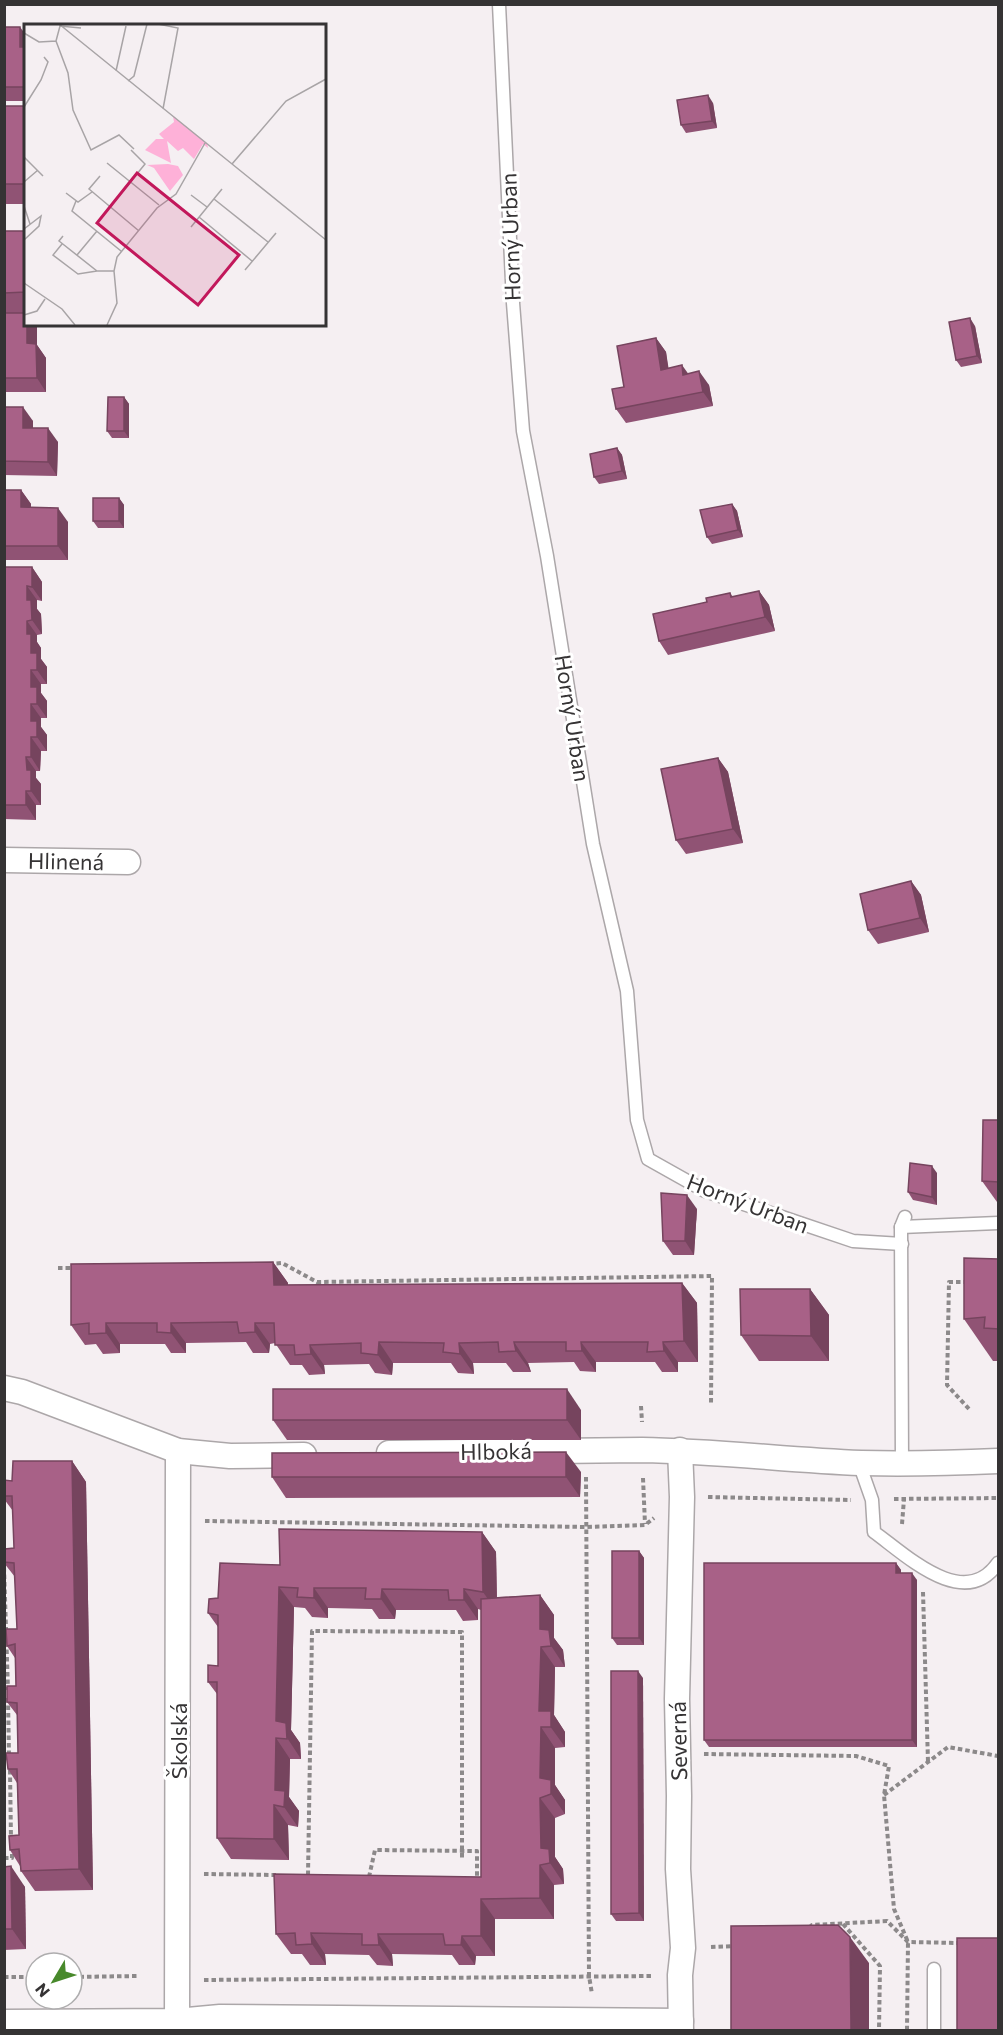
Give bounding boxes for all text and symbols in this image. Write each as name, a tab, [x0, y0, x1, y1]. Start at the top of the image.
inset map	[24, 24, 326, 326]
street label: Horný Urban	[494, 172, 526, 302]
street label: Horný Urban	[550, 652, 596, 784]
street label: Hlinená	[28, 847, 104, 875]
street label: Horný Urban	[683, 1167, 813, 1239]
street label: Hlboká	[460, 1437, 532, 1465]
street label: Severná	[664, 1701, 692, 1781]
street label: Školská	[165, 1703, 192, 1779]
north arrow	[24, 1951, 84, 2011]
text: N	[31, 1980, 53, 2001]

